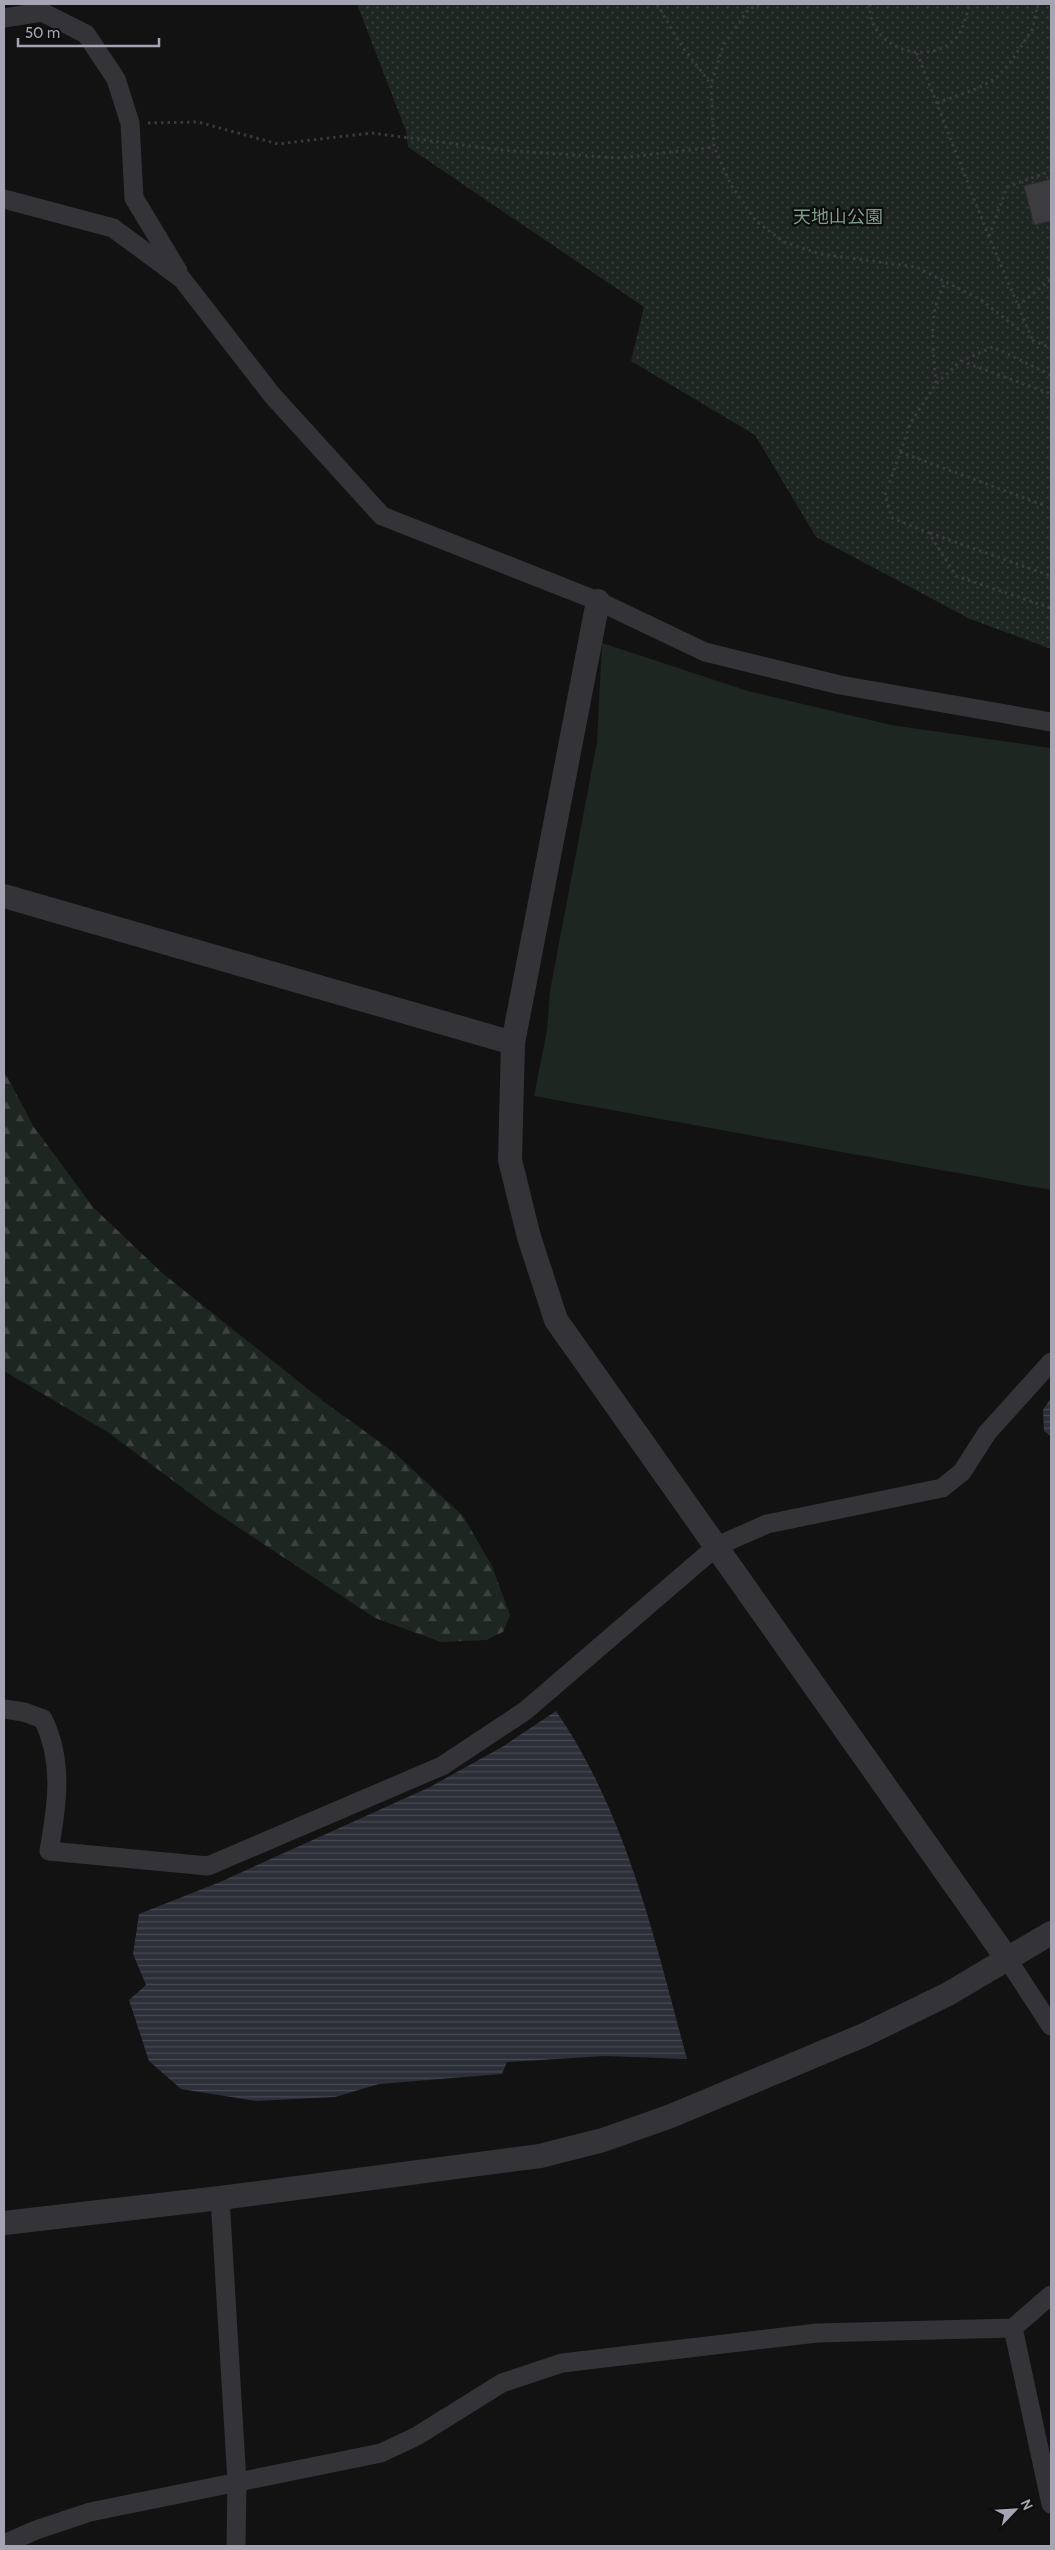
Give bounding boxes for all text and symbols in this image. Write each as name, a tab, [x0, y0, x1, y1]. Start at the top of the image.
scale bar	[18, 15, 159, 47]
text: 50 m	[25, 24, 60, 42]
park label: 天地山公園	[793, 206, 883, 228]
north arrow	[990, 2485, 1040, 2535]
text: N	[1017, 2496, 1037, 2513]

